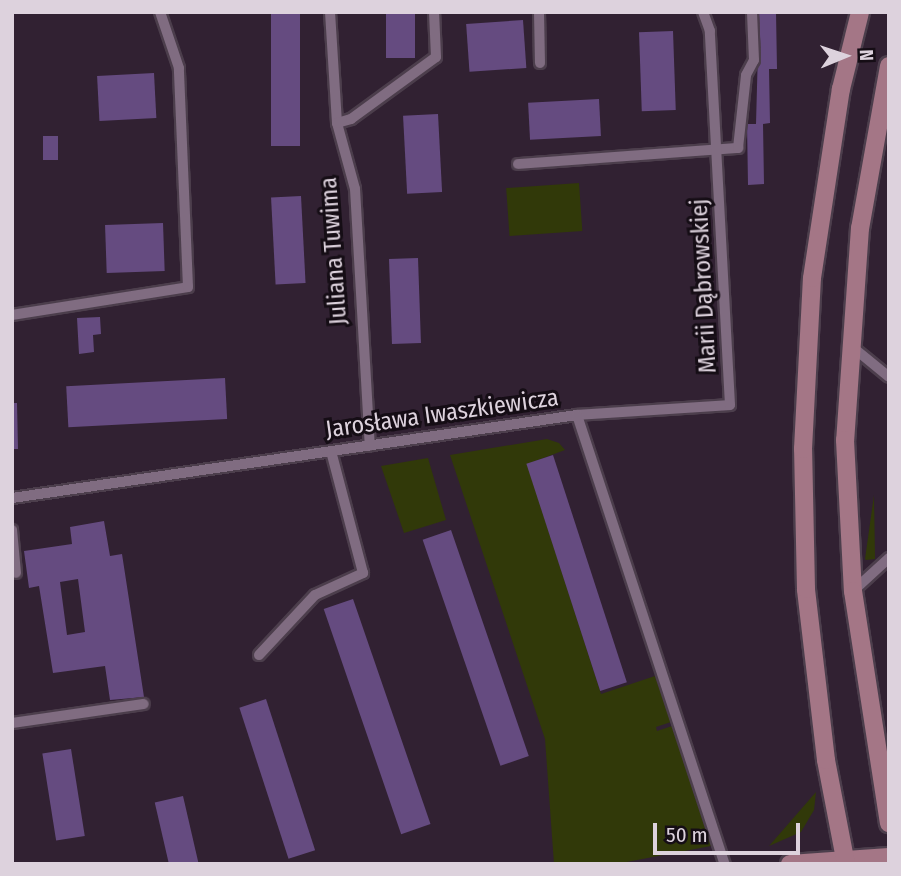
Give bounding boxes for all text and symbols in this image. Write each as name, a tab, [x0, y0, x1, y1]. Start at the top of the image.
north arrow	[810, 21, 880, 91]
text: N	[855, 49, 878, 61]
street label: Juliana Tuwima	[314, 176, 354, 326]
street label: Marii Dąbrowskiej	[685, 198, 723, 374]
street label: Jarosława Iwaszkiewicza	[324, 383, 560, 445]
scale bar	[656, 810, 803, 854]
text: 50 m	[666, 822, 708, 848]

